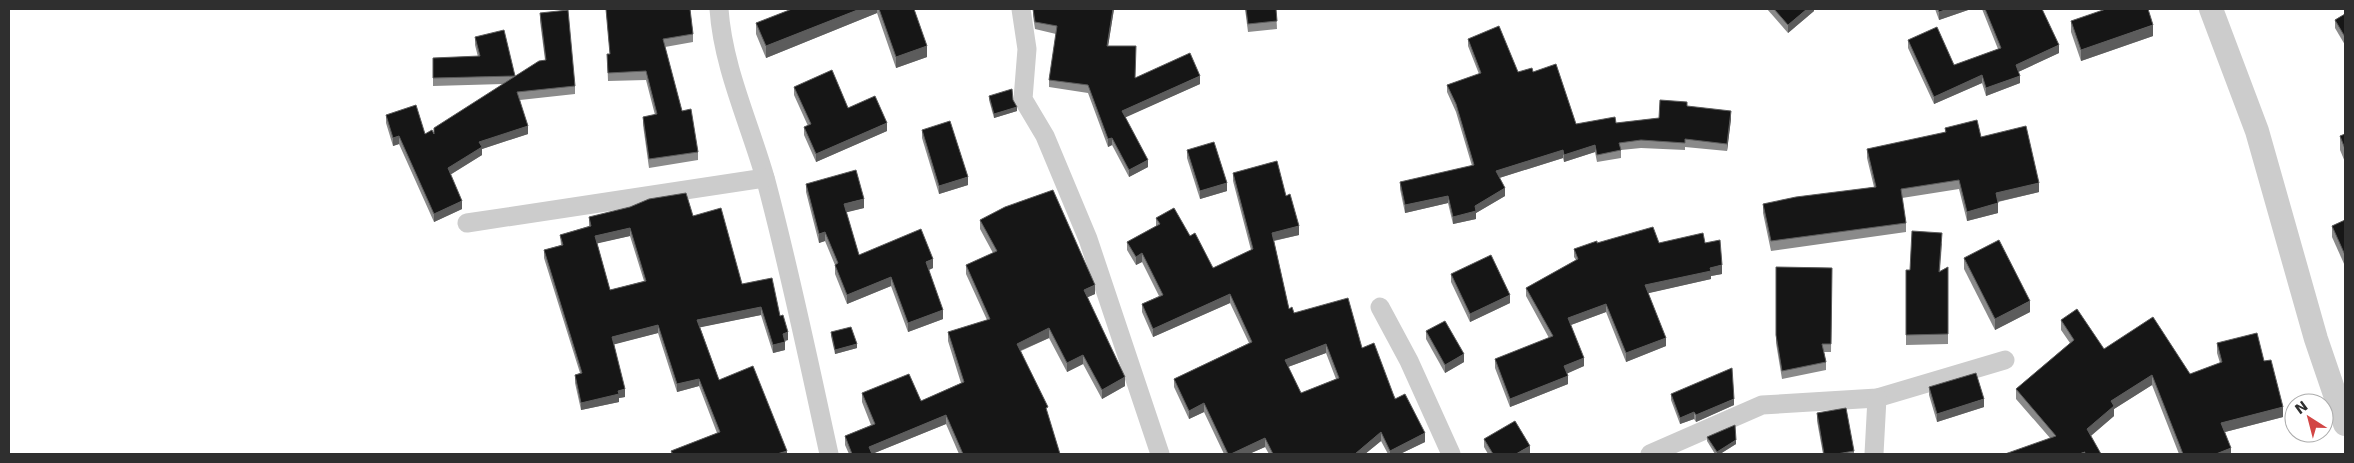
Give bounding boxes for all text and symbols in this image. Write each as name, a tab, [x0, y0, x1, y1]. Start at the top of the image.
north arrow	[2284, 393, 2334, 443]
text: N	[2292, 398, 2311, 417]

